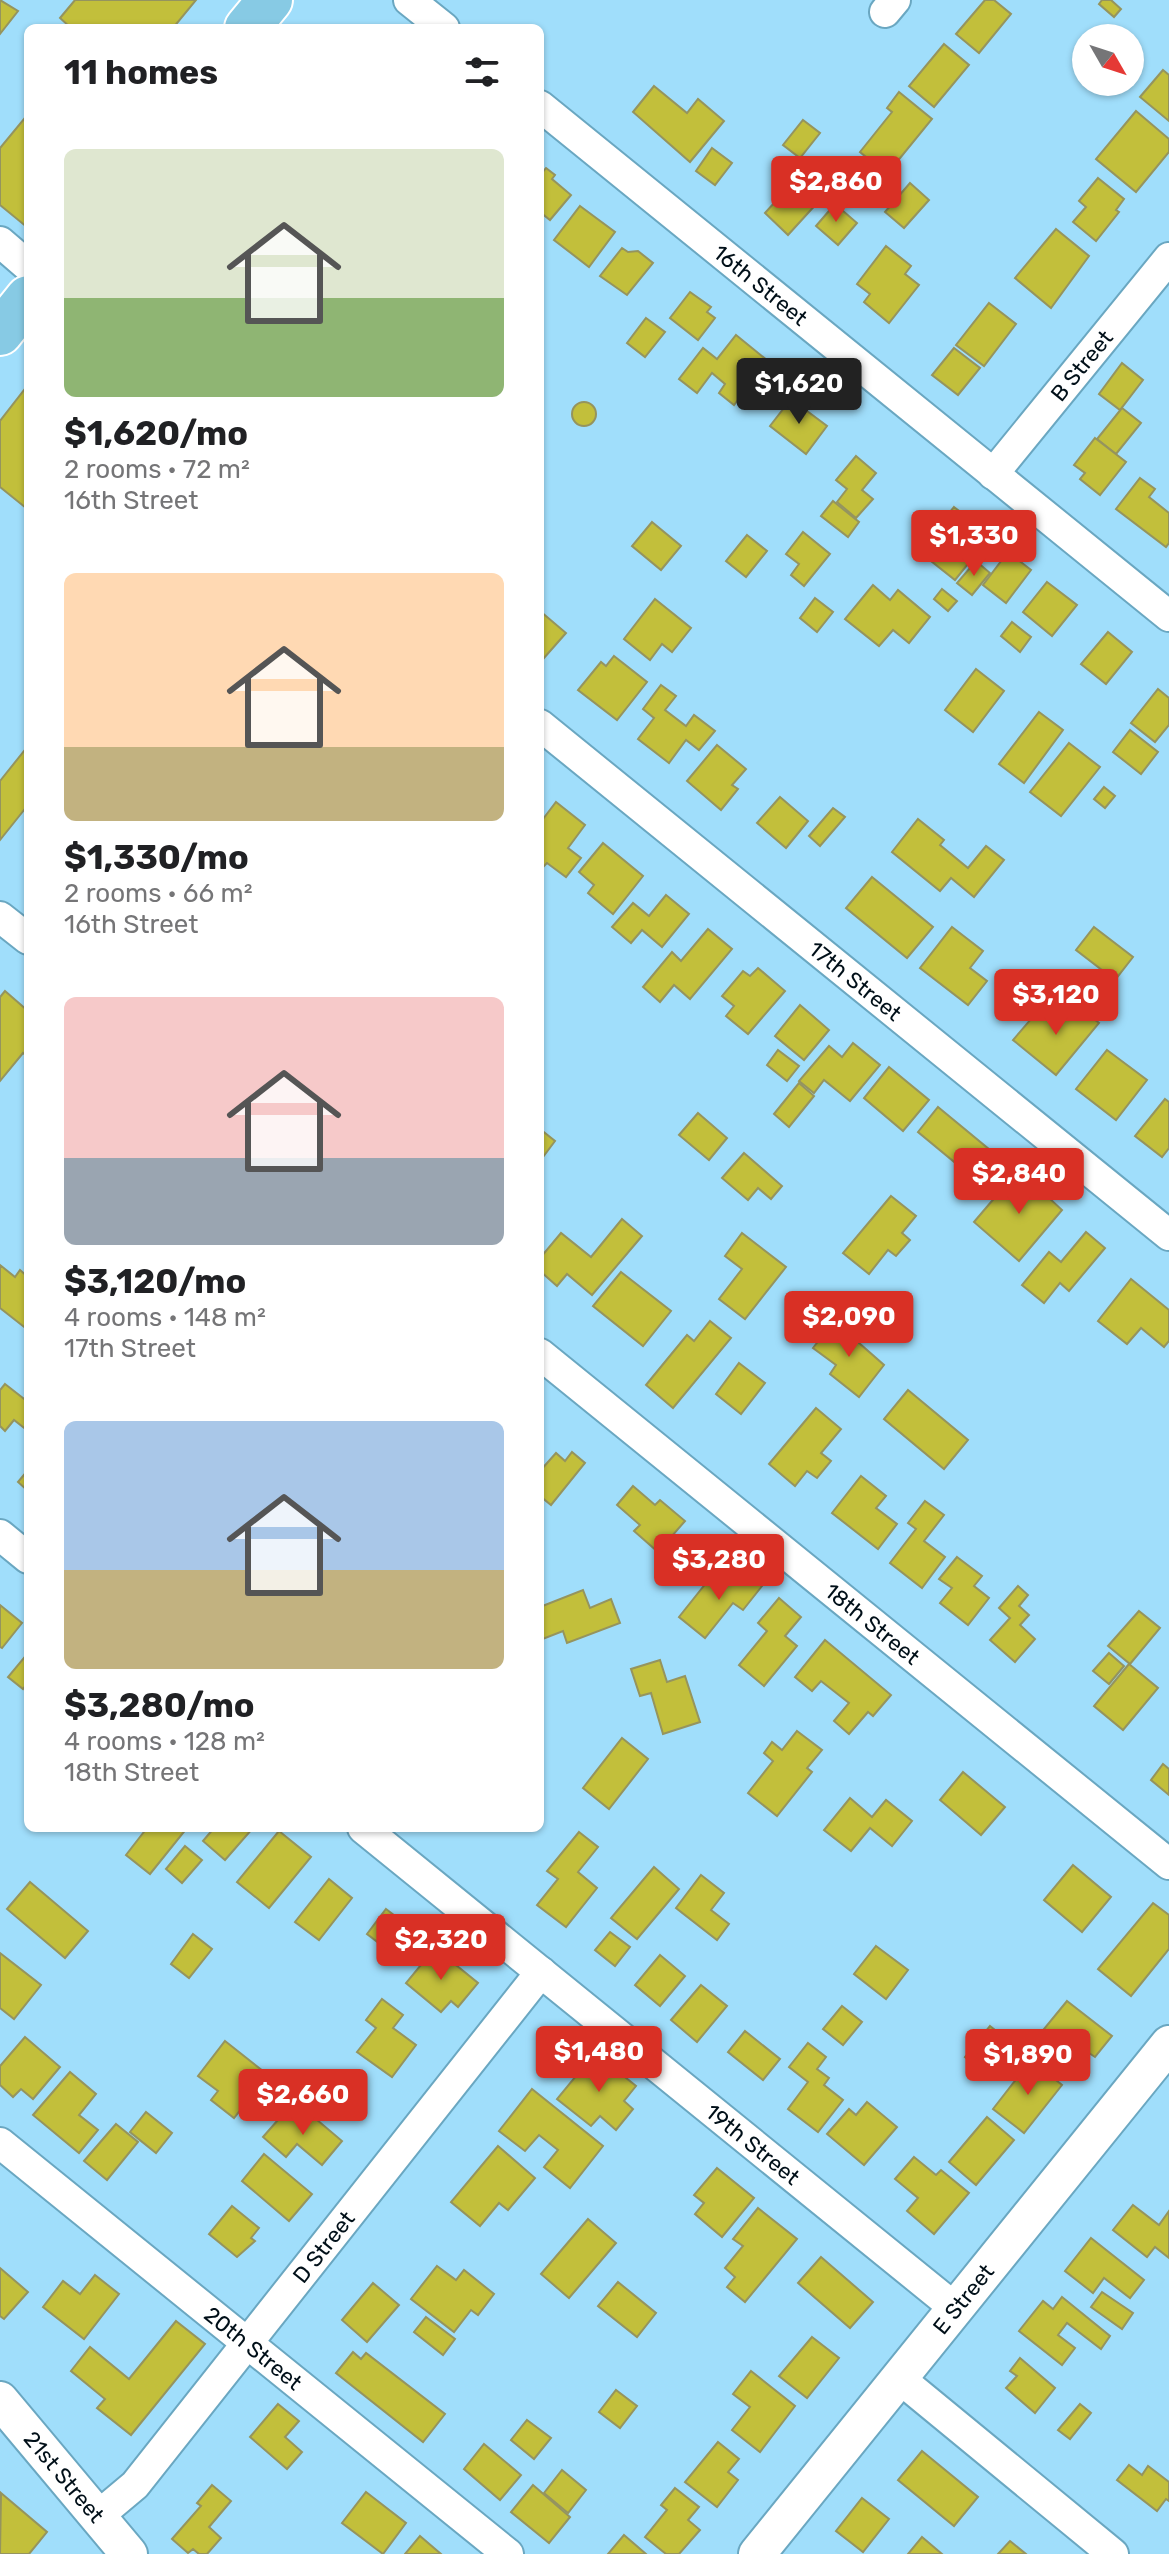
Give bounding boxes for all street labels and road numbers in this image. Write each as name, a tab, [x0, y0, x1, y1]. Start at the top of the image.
street label: 16th Street	[708, 239, 814, 331]
street label: B Street	[1045, 324, 1119, 406]
street label: 17th Street	[803, 935, 908, 1027]
street label: 18th Street	[819, 1577, 926, 1670]
street label: 19th Street	[700, 2098, 806, 2191]
street label: D Street	[287, 2205, 360, 2288]
street label: E Street	[927, 2258, 1000, 2339]
street label: 20th Street	[199, 2300, 308, 2396]
street label: 21st Street	[18, 2425, 111, 2528]

